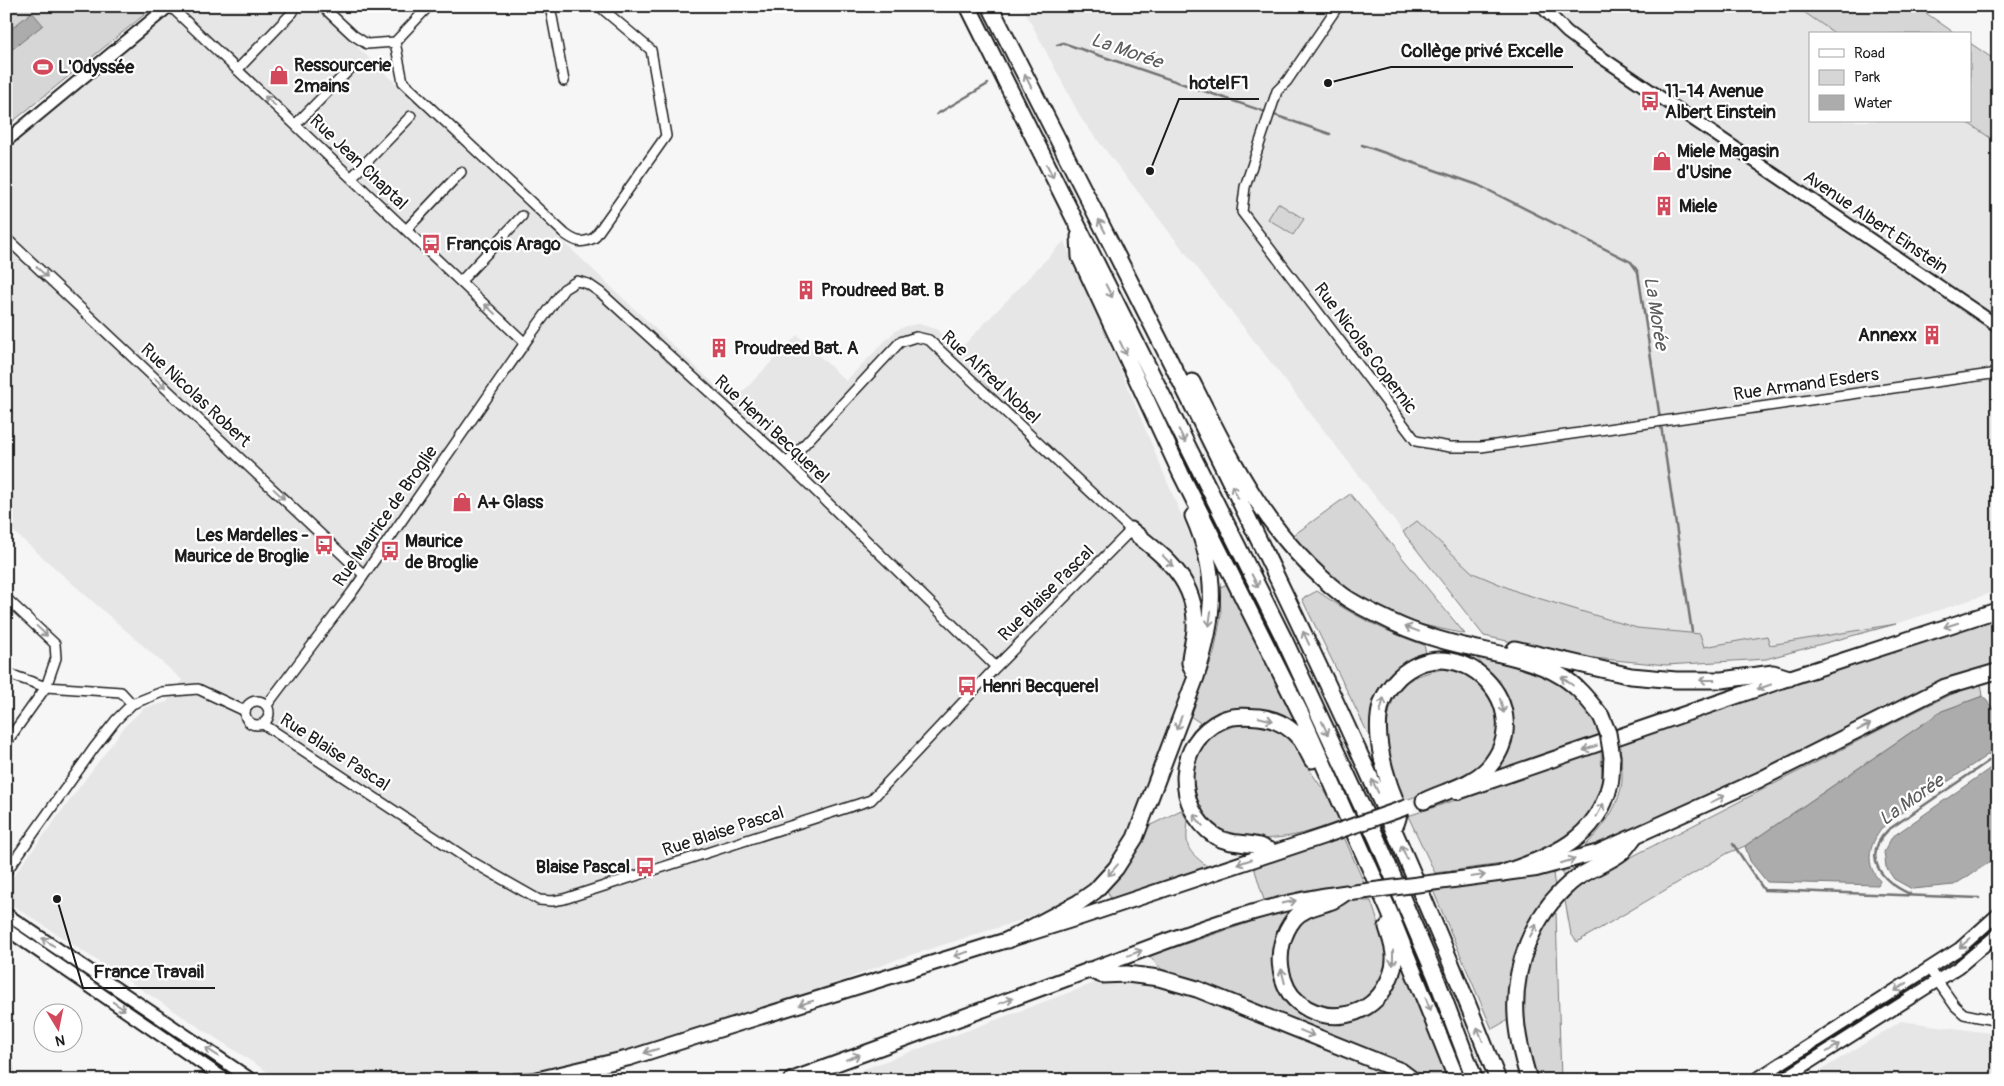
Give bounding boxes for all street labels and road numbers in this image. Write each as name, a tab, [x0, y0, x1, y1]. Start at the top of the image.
street label: Rue Jean Chaptal	[305, 110, 413, 215]
street label: Avenue Albert Einstein	[1799, 165, 1953, 280]
street label: Rue Nicolas Copernic	[1309, 278, 1422, 418]
street label: Rue Alfred Nobel	[936, 326, 1045, 429]
street label: Rue Nicolas Robert	[136, 338, 256, 453]
street label: Rue Armand Esders	[1732, 363, 1880, 406]
street label: Rue Henri Becquerel	[709, 370, 834, 489]
street label: Rue Maurice de Broglie	[328, 441, 442, 591]
street label: Rue Blaise Pascal	[993, 540, 1099, 646]
street label: Rue Blaise Pascal	[275, 708, 394, 797]
street label: Rue Blaise Pascal	[659, 801, 787, 862]

